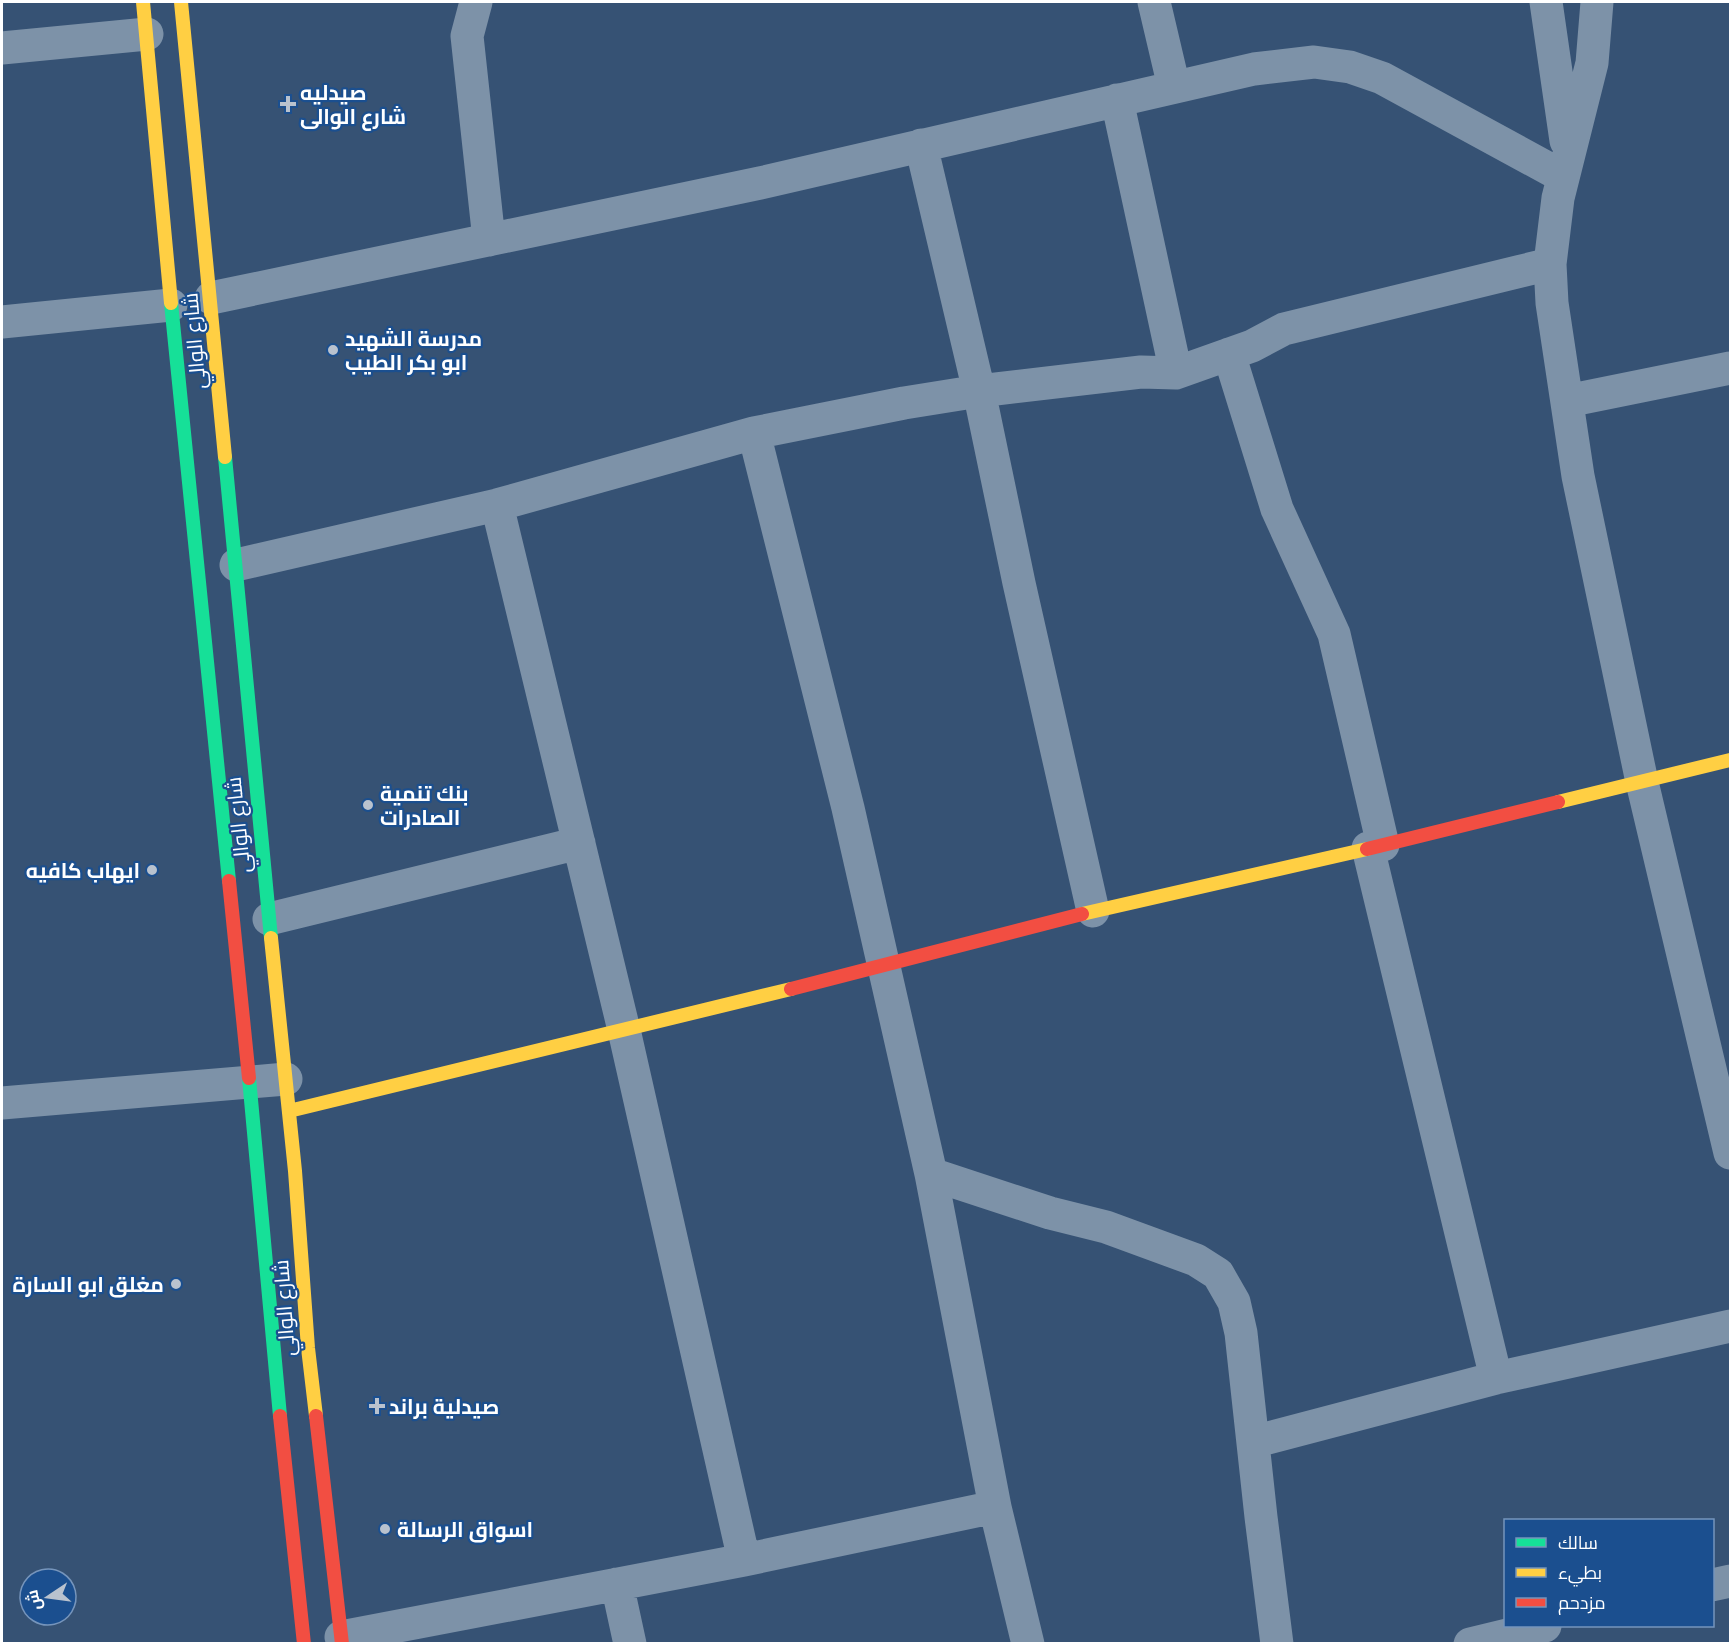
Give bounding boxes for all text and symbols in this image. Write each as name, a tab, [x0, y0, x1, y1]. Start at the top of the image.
place label: صيدليه شارع الوالى	[300, 80, 406, 131]
marker: صيدليه شارع الوالى	[281, 97, 295, 111]
street label: شارع الوالي	[177, 291, 215, 390]
place label: مدرسة الشهيد ابو بكر الطيب	[345, 326, 482, 376]
marker: مدرسة الشهيد ابو بكر الطيب	[326, 343, 340, 357]
street label: شارع الوالي	[221, 775, 259, 874]
place label: بنك تنمية الصادرات	[380, 781, 469, 830]
marker: بنك تنمية الصادرات	[361, 798, 375, 812]
place label: ايهاب كافيه	[26, 858, 140, 884]
marker: ايهاب كافيه	[145, 863, 159, 877]
street label: شارع الوالي	[268, 1259, 304, 1357]
place label: مغلق ابو السارة	[12, 1272, 164, 1298]
marker: مغلق ابو السارة	[169, 1277, 183, 1291]
place label: صيدلية براند	[389, 1394, 499, 1419]
marker: صيدلية براند	[370, 1399, 384, 1413]
place label: اسواق الرسالة	[397, 1517, 533, 1543]
legend	[1504, 1519, 1714, 1627]
marker: اسواق الرسالة	[378, 1522, 392, 1536]
text: سالك	[1558, 1532, 1598, 1553]
text: بطيء	[1558, 1562, 1602, 1587]
north arrow	[18, 1567, 78, 1627]
text: ش	[22, 1588, 45, 1612]
text: مزدحم	[1558, 1592, 1606, 1615]

